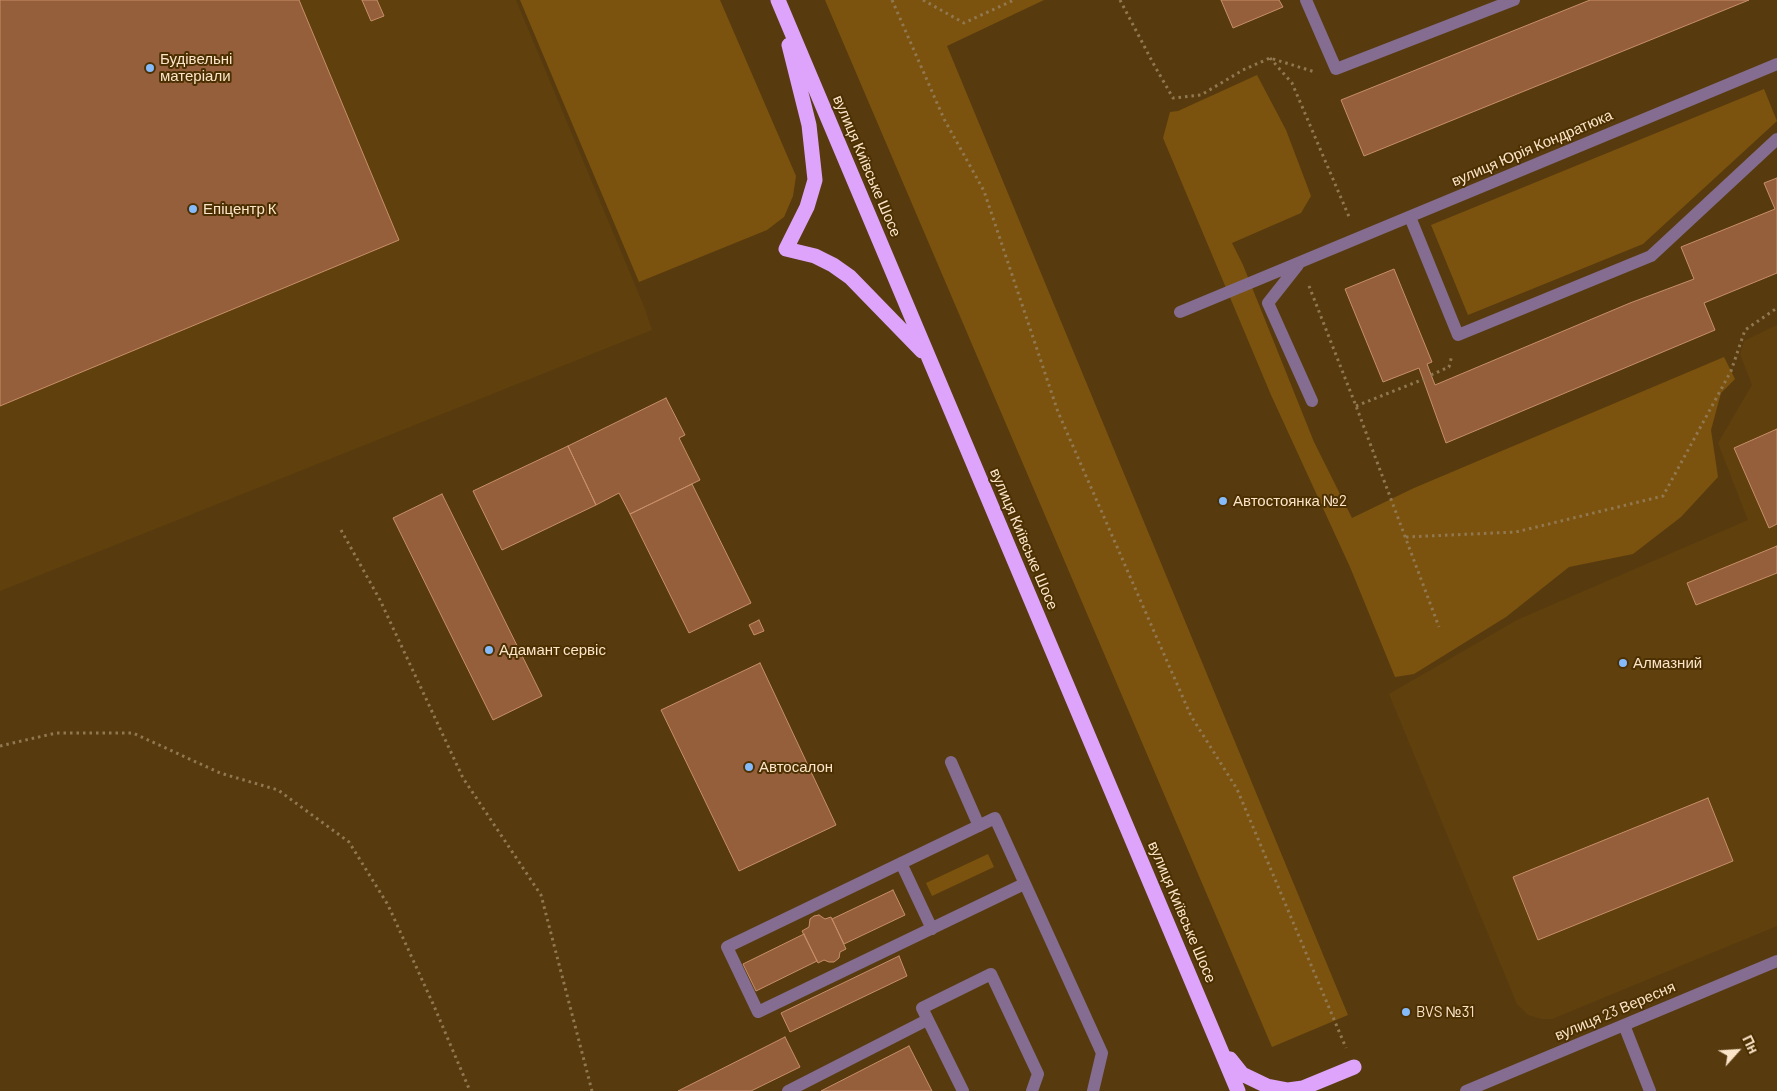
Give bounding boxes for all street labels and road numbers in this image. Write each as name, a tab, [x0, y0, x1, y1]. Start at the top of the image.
street label: вулиця Київське Шосе	[829, 92, 905, 240]
street label: вулиця Юрія Кондратюка	[1449, 106, 1615, 190]
street label: вулиця Київське Шосе	[986, 465, 1062, 613]
street label: вулиця Київське Шосе	[1144, 838, 1220, 986]
street label: вулиця 23 Вересня	[1552, 977, 1678, 1045]

